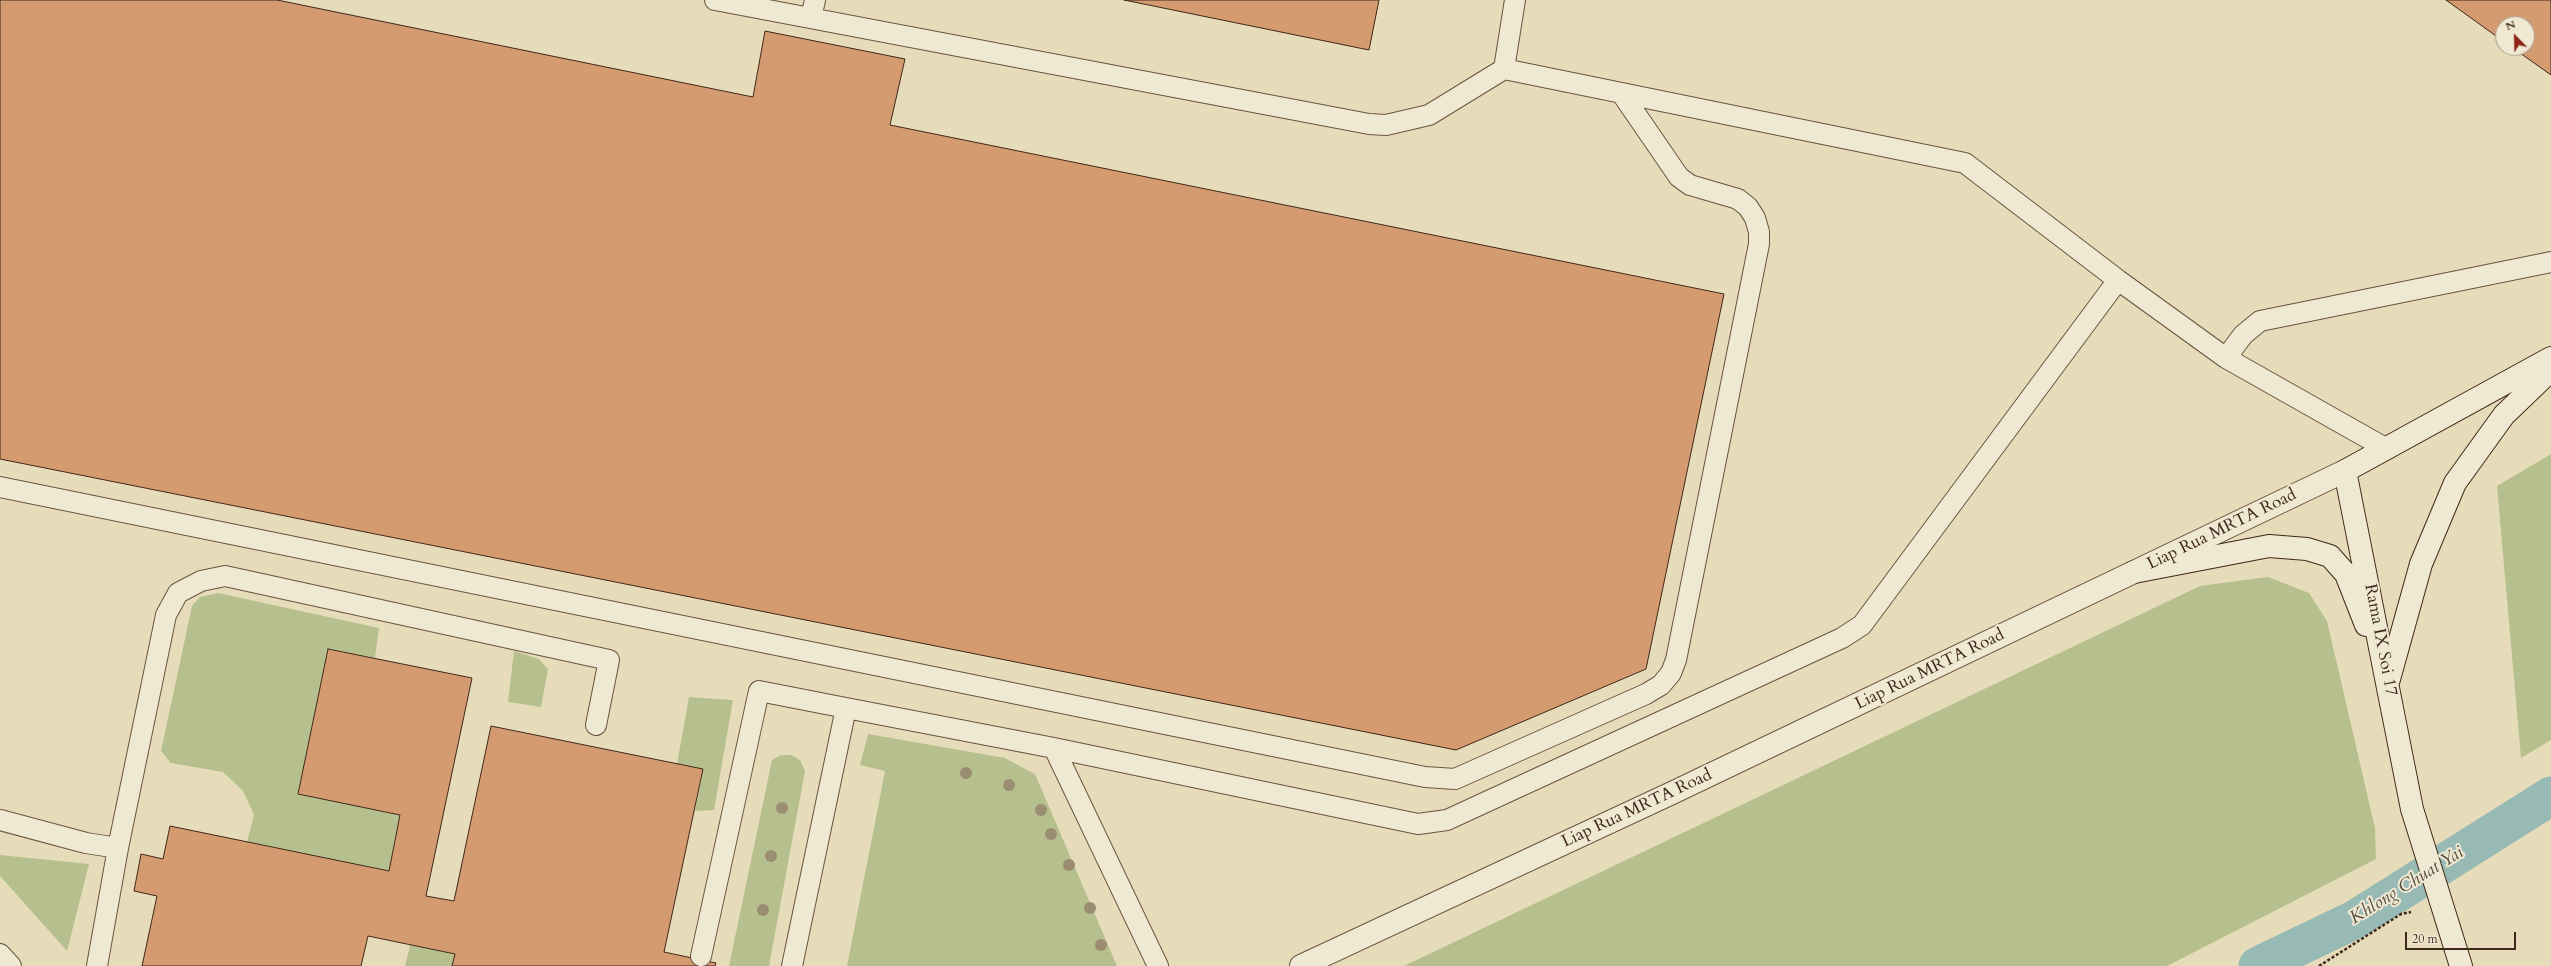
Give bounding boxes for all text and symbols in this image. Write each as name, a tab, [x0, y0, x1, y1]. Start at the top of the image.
north arrow	[2495, 16, 2535, 56]
text: N	[2503, 17, 2518, 34]
street label: Liap Rua MRTA Road	[2144, 485, 2300, 575]
street label: Rama IX Soi 17	[2359, 582, 2401, 698]
street label: Liap Rua MRTA Road	[1852, 625, 2008, 715]
street label: Liap Rua MRTA Road	[1559, 765, 1715, 853]
water label: Khlong Chuat Yai	[2346, 842, 2468, 930]
scale bar	[2407, 924, 2518, 950]
text: 20 m	[2412, 931, 2438, 947]

